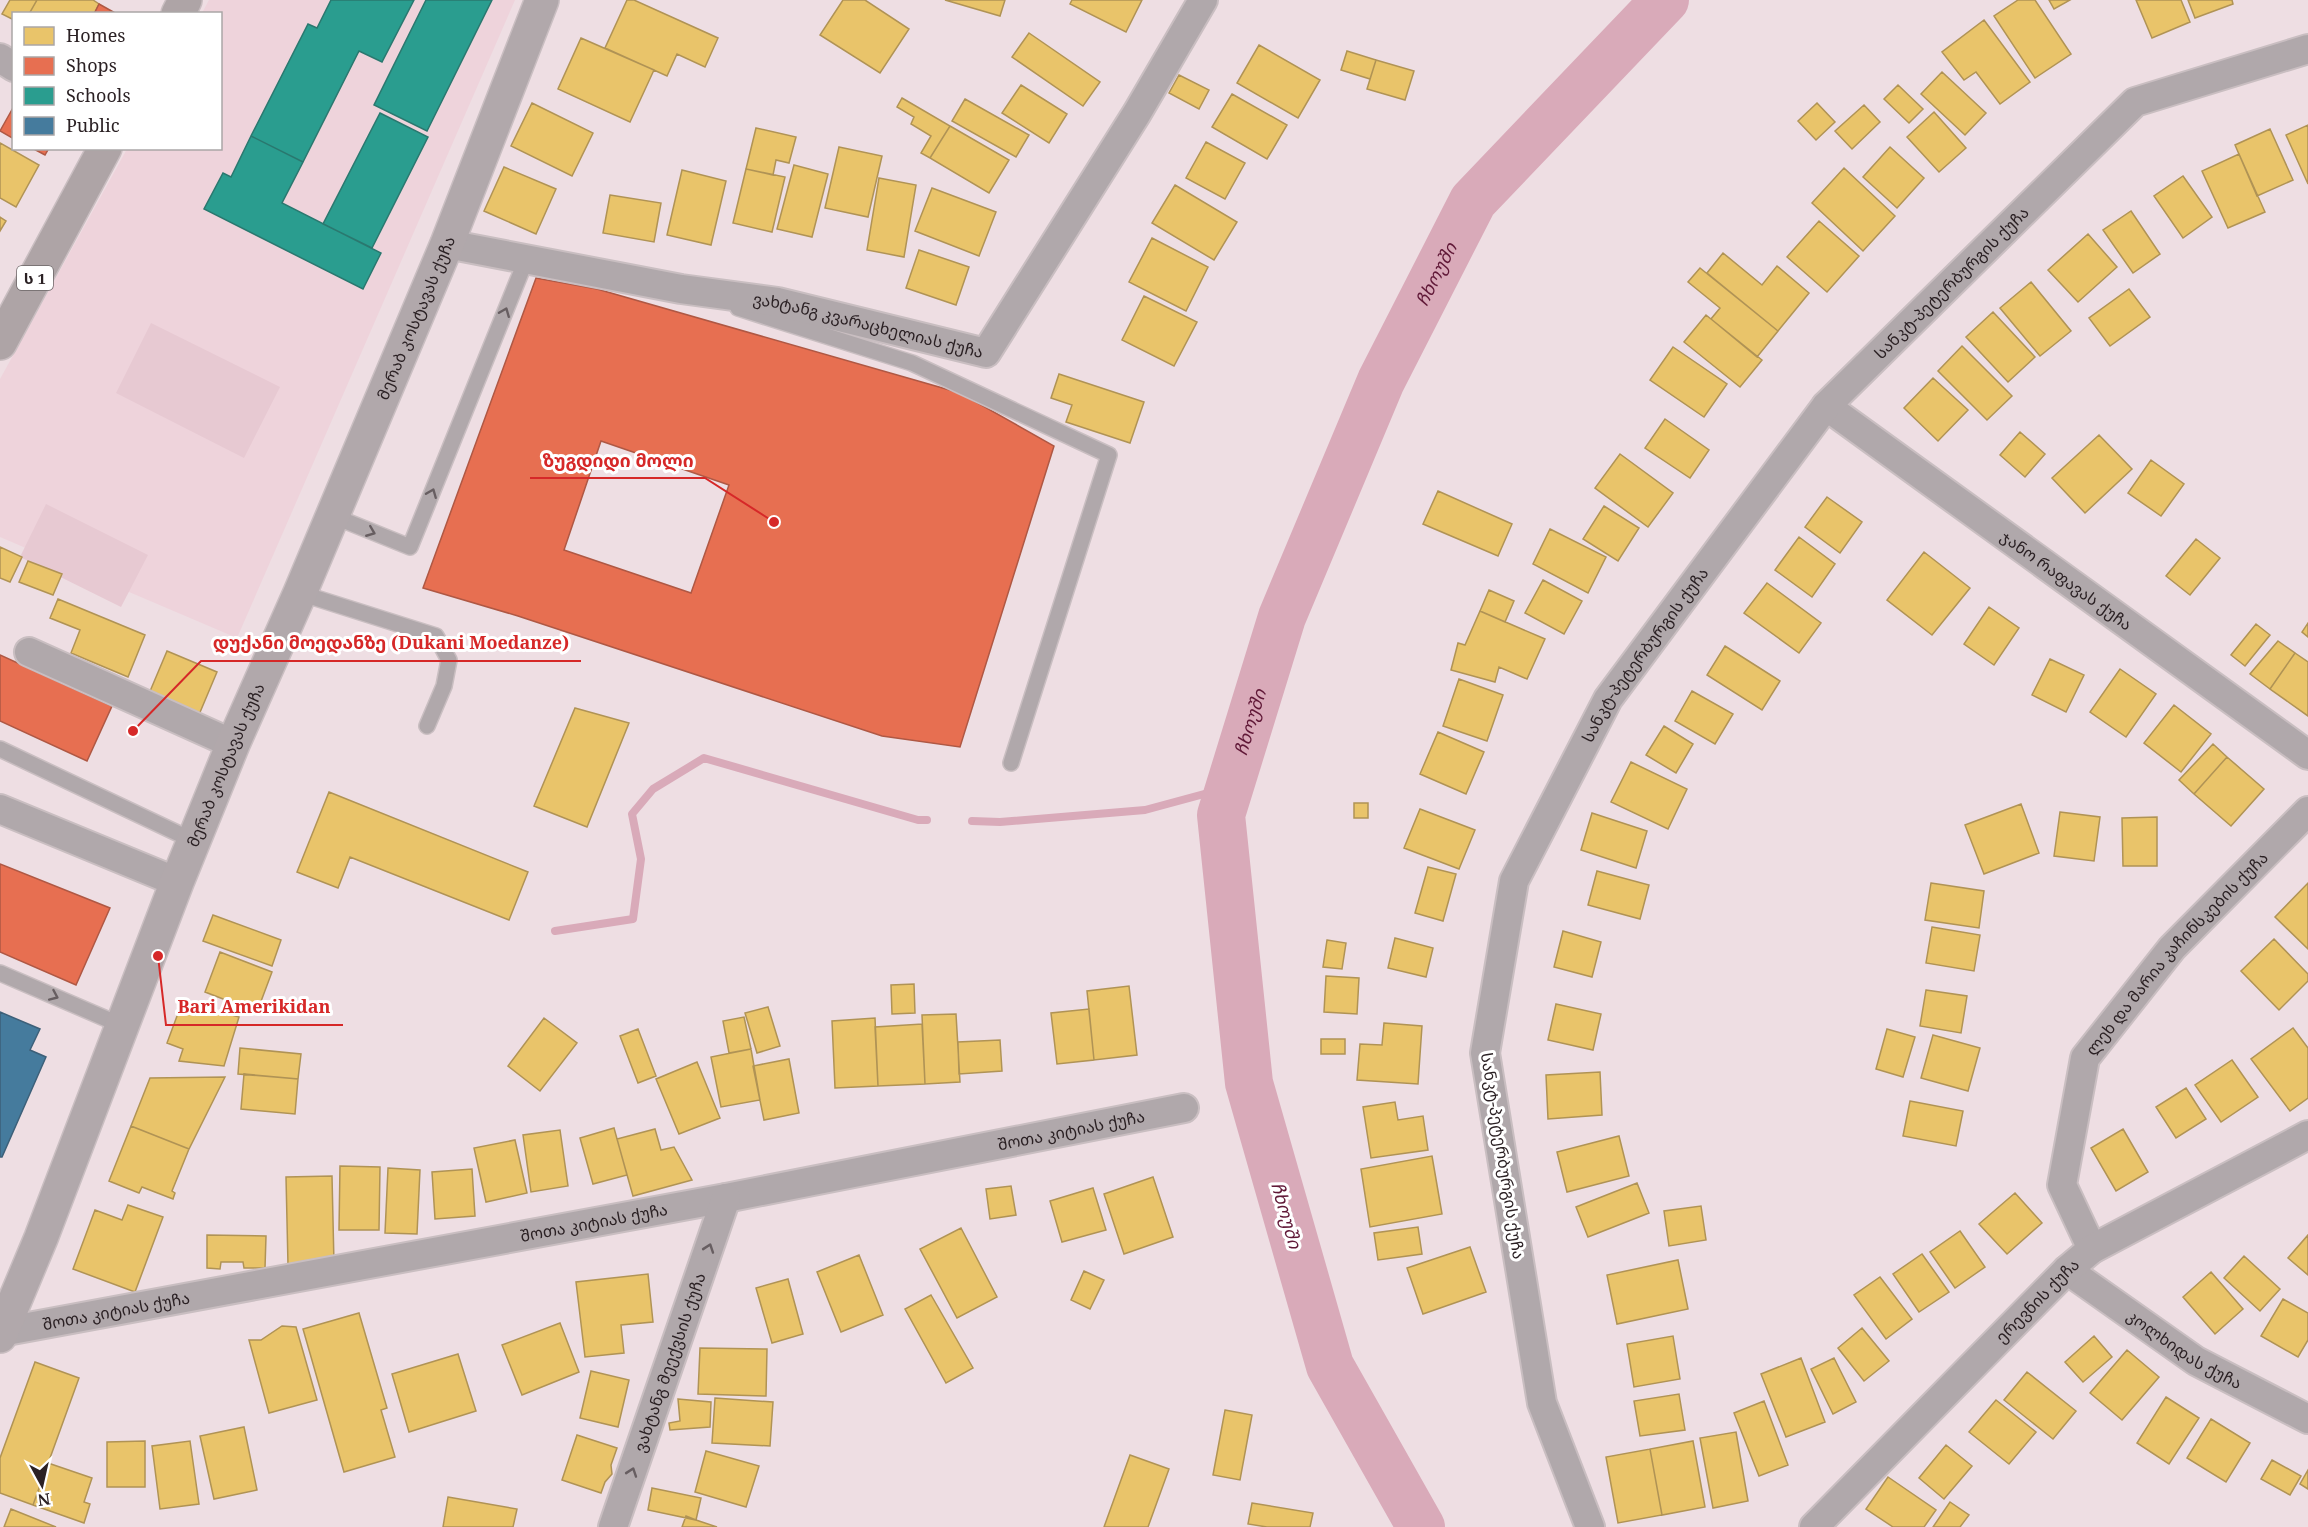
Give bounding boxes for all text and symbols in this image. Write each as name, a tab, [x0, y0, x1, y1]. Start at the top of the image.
legend	[12, 12, 222, 150]
text: Homes	[66, 23, 125, 47]
text: Shops	[66, 53, 117, 77]
text: Schools	[66, 83, 131, 107]
text: Public	[66, 113, 120, 137]
street label: სანკტ-პეტერბურგის ქუჩა	[1869, 201, 2034, 364]
street label: მერაბ კოსტავას ქუჩა	[372, 233, 460, 403]
water label: ჩხოუში	[1410, 238, 1462, 310]
road number: ს 1	[17, 266, 53, 290]
street label: ვახტანგ კვარაცხელიას ქუჩა	[751, 288, 986, 363]
one-way arrow	[497, 307, 510, 318]
callout: ზუგდიდი მოლი	[530, 442, 705, 478]
text: ზუგდიდი მოლი	[542, 448, 694, 472]
one-way arrow	[425, 488, 437, 499]
one-way arrow	[365, 525, 376, 537]
street label: ჯანო რაფავას ქუჩა	[1996, 525, 2137, 635]
street label: სანკტ-პეტერბურგის ქუჩა	[1577, 563, 1713, 746]
callout: დუქანი მოედანზე (Dukani Moedanze)	[201, 625, 581, 661]
text: დუქანი მოედანზე (Dukani Moedanze)	[213, 630, 569, 654]
street label: მერაბ კოსტავას ქუჩა	[181, 680, 270, 850]
water label: ჩხოუში	[1228, 685, 1271, 758]
street label: ლეხ და მარია კაჩინსკების ქუჩა	[2080, 847, 2273, 1060]
one-way arrow	[47, 989, 58, 1001]
callout: Bari Amerikidan	[166, 989, 343, 1025]
text: Bari Amerikidan	[178, 994, 330, 1018]
street label: სანკტ-პეტერბურგის ქუჩა	[1476, 1051, 1530, 1261]
street label: შოთა კიტიას ქუჩა	[996, 1105, 1147, 1155]
water label: ჩხოუში	[1266, 1179, 1308, 1252]
street label: შოთა კიტიას ქუჩა	[518, 1198, 669, 1247]
one-way arrow	[702, 1243, 715, 1254]
street label: ერევნის ქუჩა	[1990, 1253, 2084, 1348]
street label: ვახტანგ მეექვსის ქუჩა	[629, 1270, 711, 1455]
street label: შოთა კიტიას ქუჩა	[41, 1286, 192, 1335]
street label: კოლხიდას ქუჩა	[2123, 1305, 2246, 1394]
north arrow	[12, 1455, 72, 1515]
one-way arrow	[625, 1467, 637, 1478]
text: N	[36, 1488, 52, 1512]

